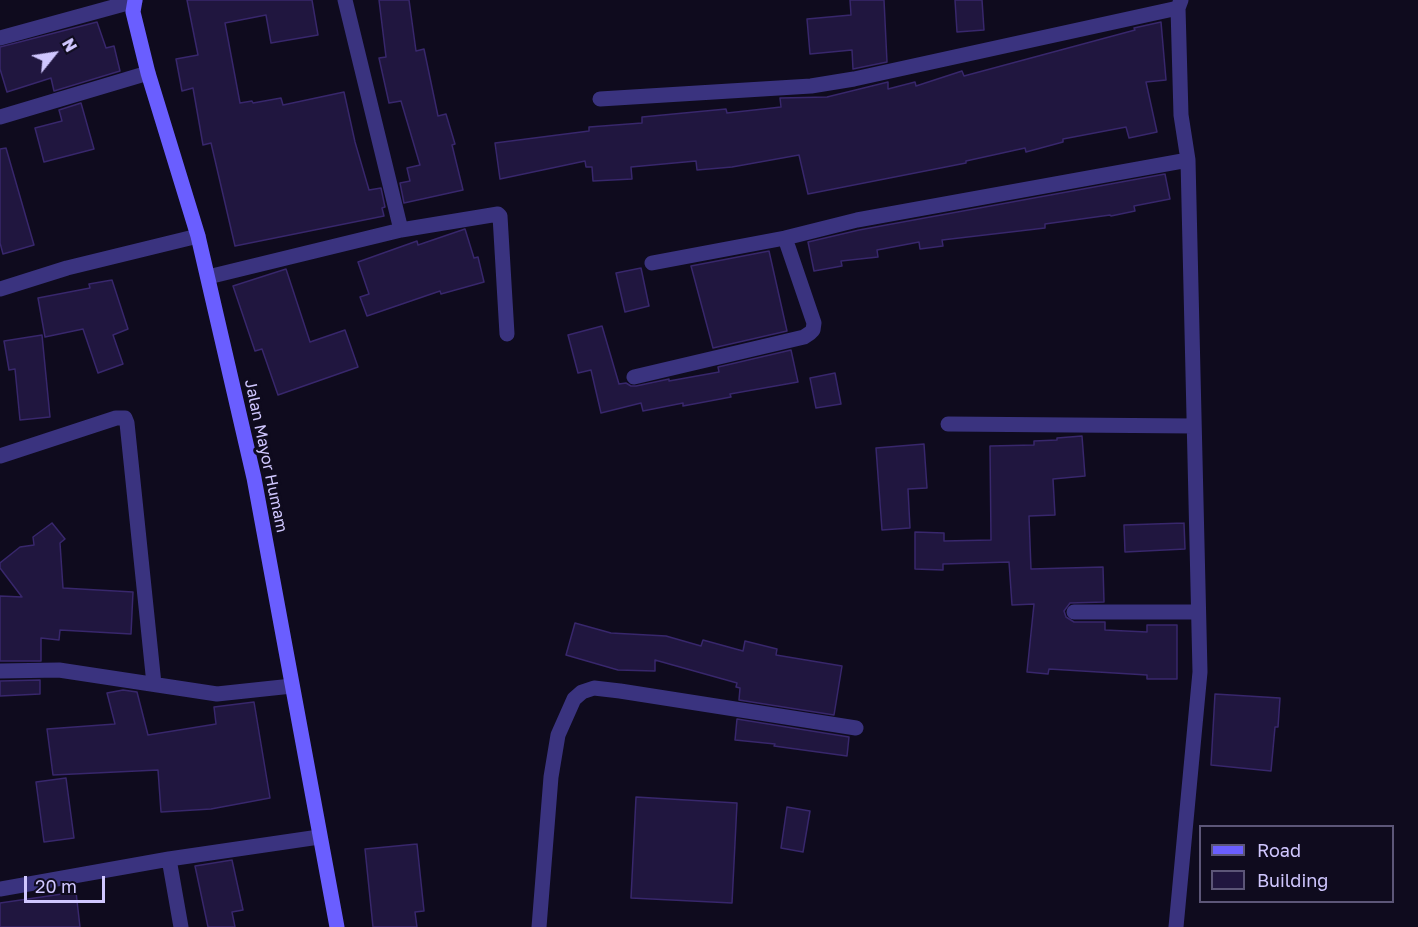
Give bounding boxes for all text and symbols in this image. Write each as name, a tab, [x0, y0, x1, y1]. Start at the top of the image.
north arrow	[24, 24, 84, 84]
text: N	[58, 35, 81, 55]
street label: Jalan Mayor Humam	[240, 378, 292, 534]
legend	[1199, 825, 1394, 903]
text: Road	[1257, 839, 1301, 861]
scale bar	[27, 864, 108, 902]
text: Building	[1257, 869, 1328, 891]
text: 20 m	[35, 875, 77, 897]

